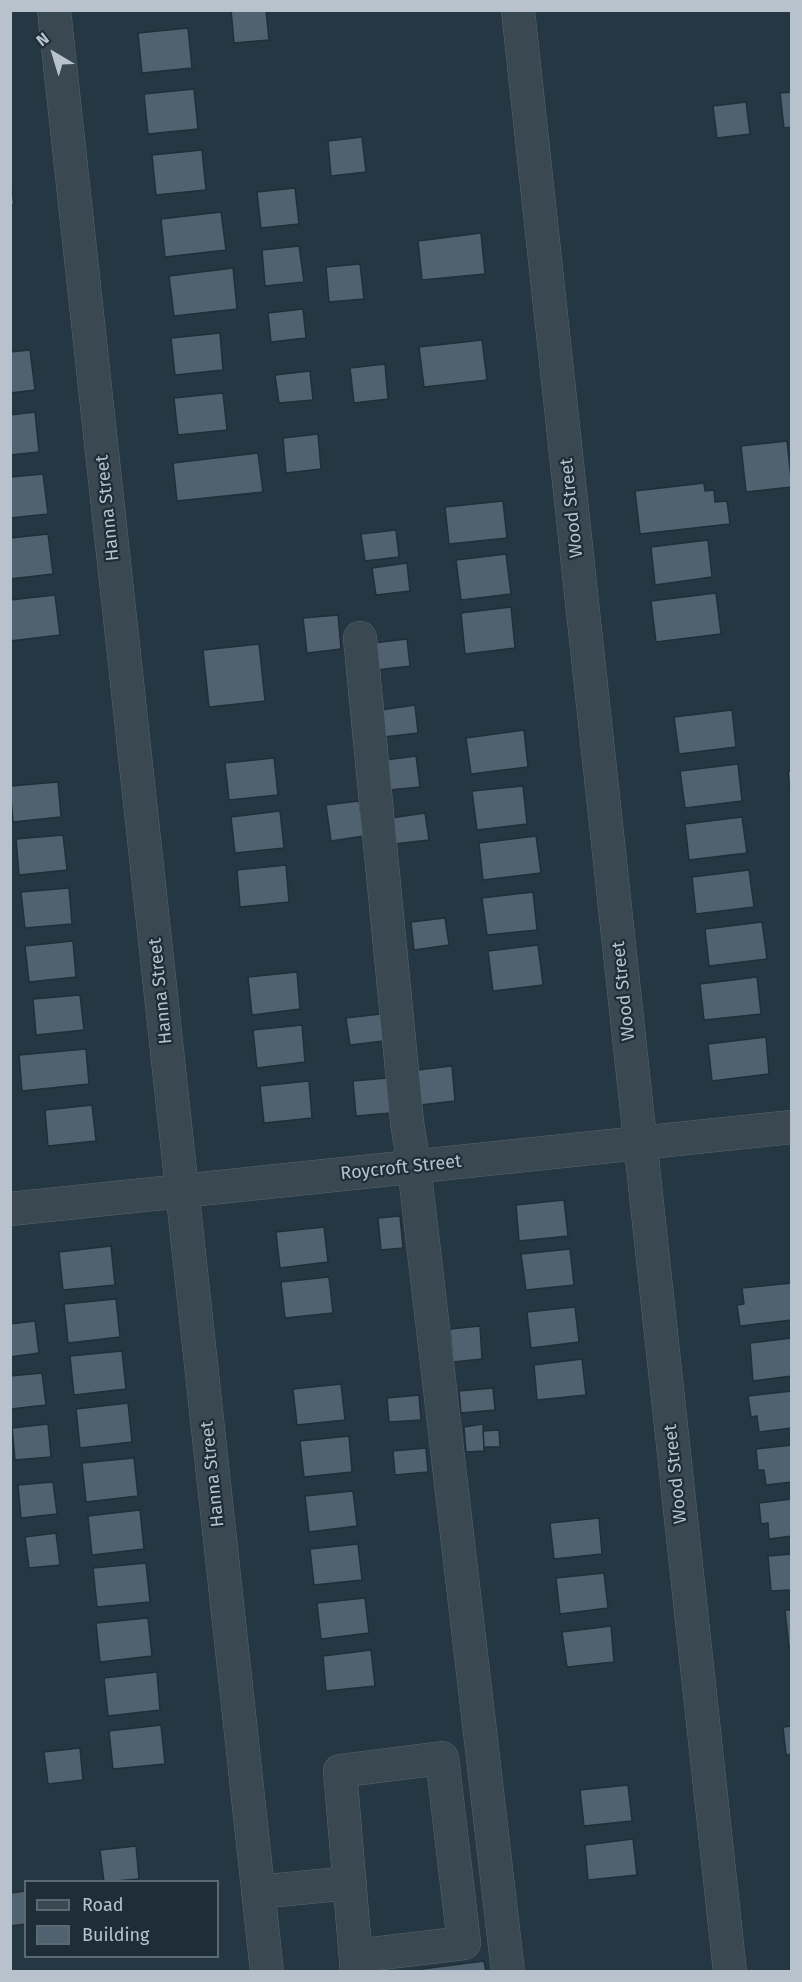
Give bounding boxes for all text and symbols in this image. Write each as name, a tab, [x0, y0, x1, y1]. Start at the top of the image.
north arrow	[24, 24, 84, 84]
text: N	[33, 29, 53, 50]
street label: Hanna Street	[92, 454, 124, 562]
street label: Wood Street	[556, 457, 588, 559]
street label: Hanna Street	[145, 937, 177, 1045]
street label: Wood Street	[608, 940, 640, 1042]
street label: Roycroft Street	[339, 1151, 463, 1185]
street label: Hanna Street	[197, 1420, 229, 1528]
street label: Wood Street	[660, 1423, 692, 1525]
legend	[24, 1880, 219, 1958]
text: Road	[82, 1894, 124, 1916]
text: Building	[82, 1924, 149, 1946]

